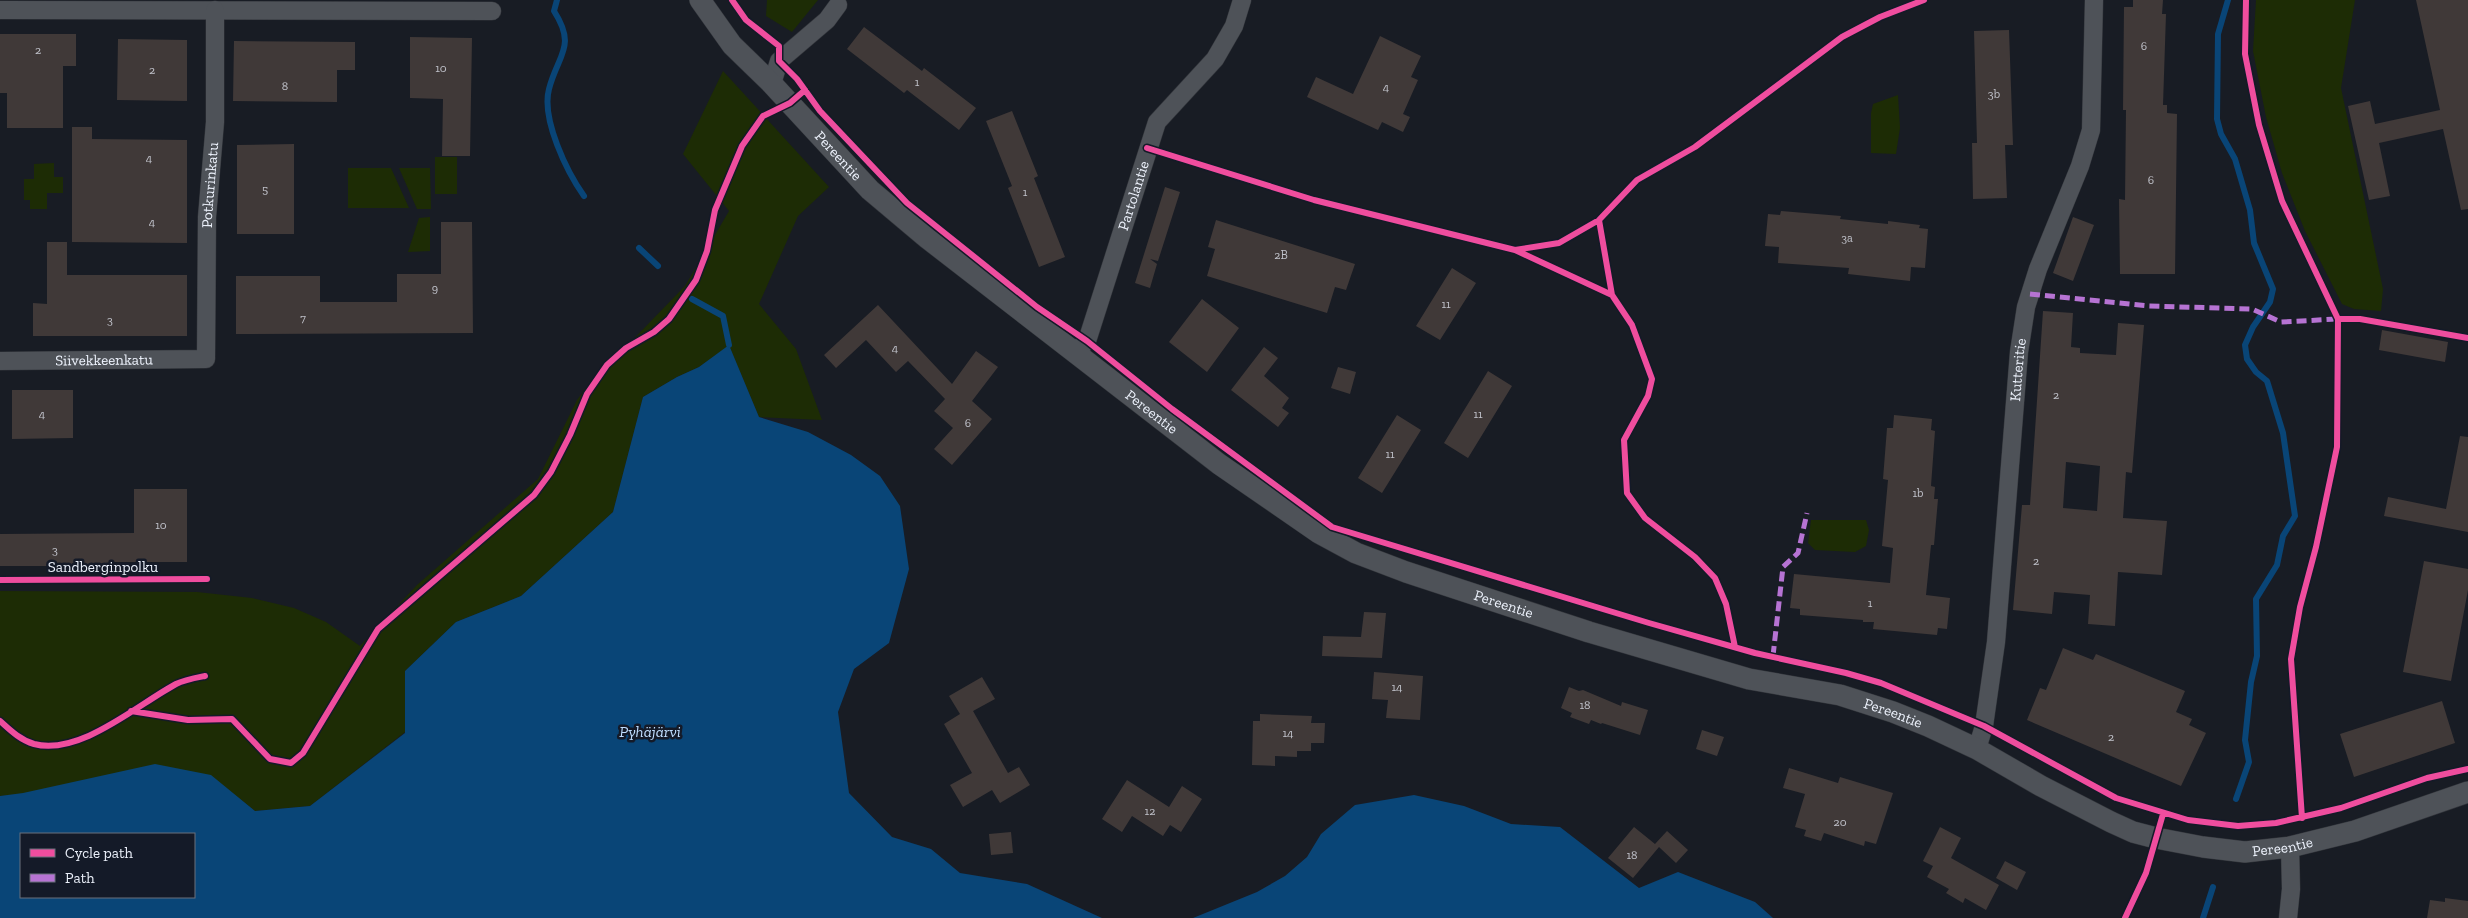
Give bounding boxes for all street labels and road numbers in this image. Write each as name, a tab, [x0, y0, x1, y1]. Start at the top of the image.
street label: Pereentie	[811, 127, 866, 184]
street label: Potkurinkatu	[198, 141, 222, 228]
street label: Partolantie	[1114, 158, 1153, 233]
street label: Kutteritie	[2006, 337, 2030, 402]
street label: Siivekkeenkatu	[55, 351, 154, 369]
street label: Pereentie	[1122, 386, 1181, 438]
street label: Sandberginpolku	[48, 558, 159, 576]
street label: Pereentie	[1472, 586, 1536, 622]
street label: Pereentie	[1861, 694, 1925, 732]
street label: Pereentie	[2251, 833, 2315, 860]

